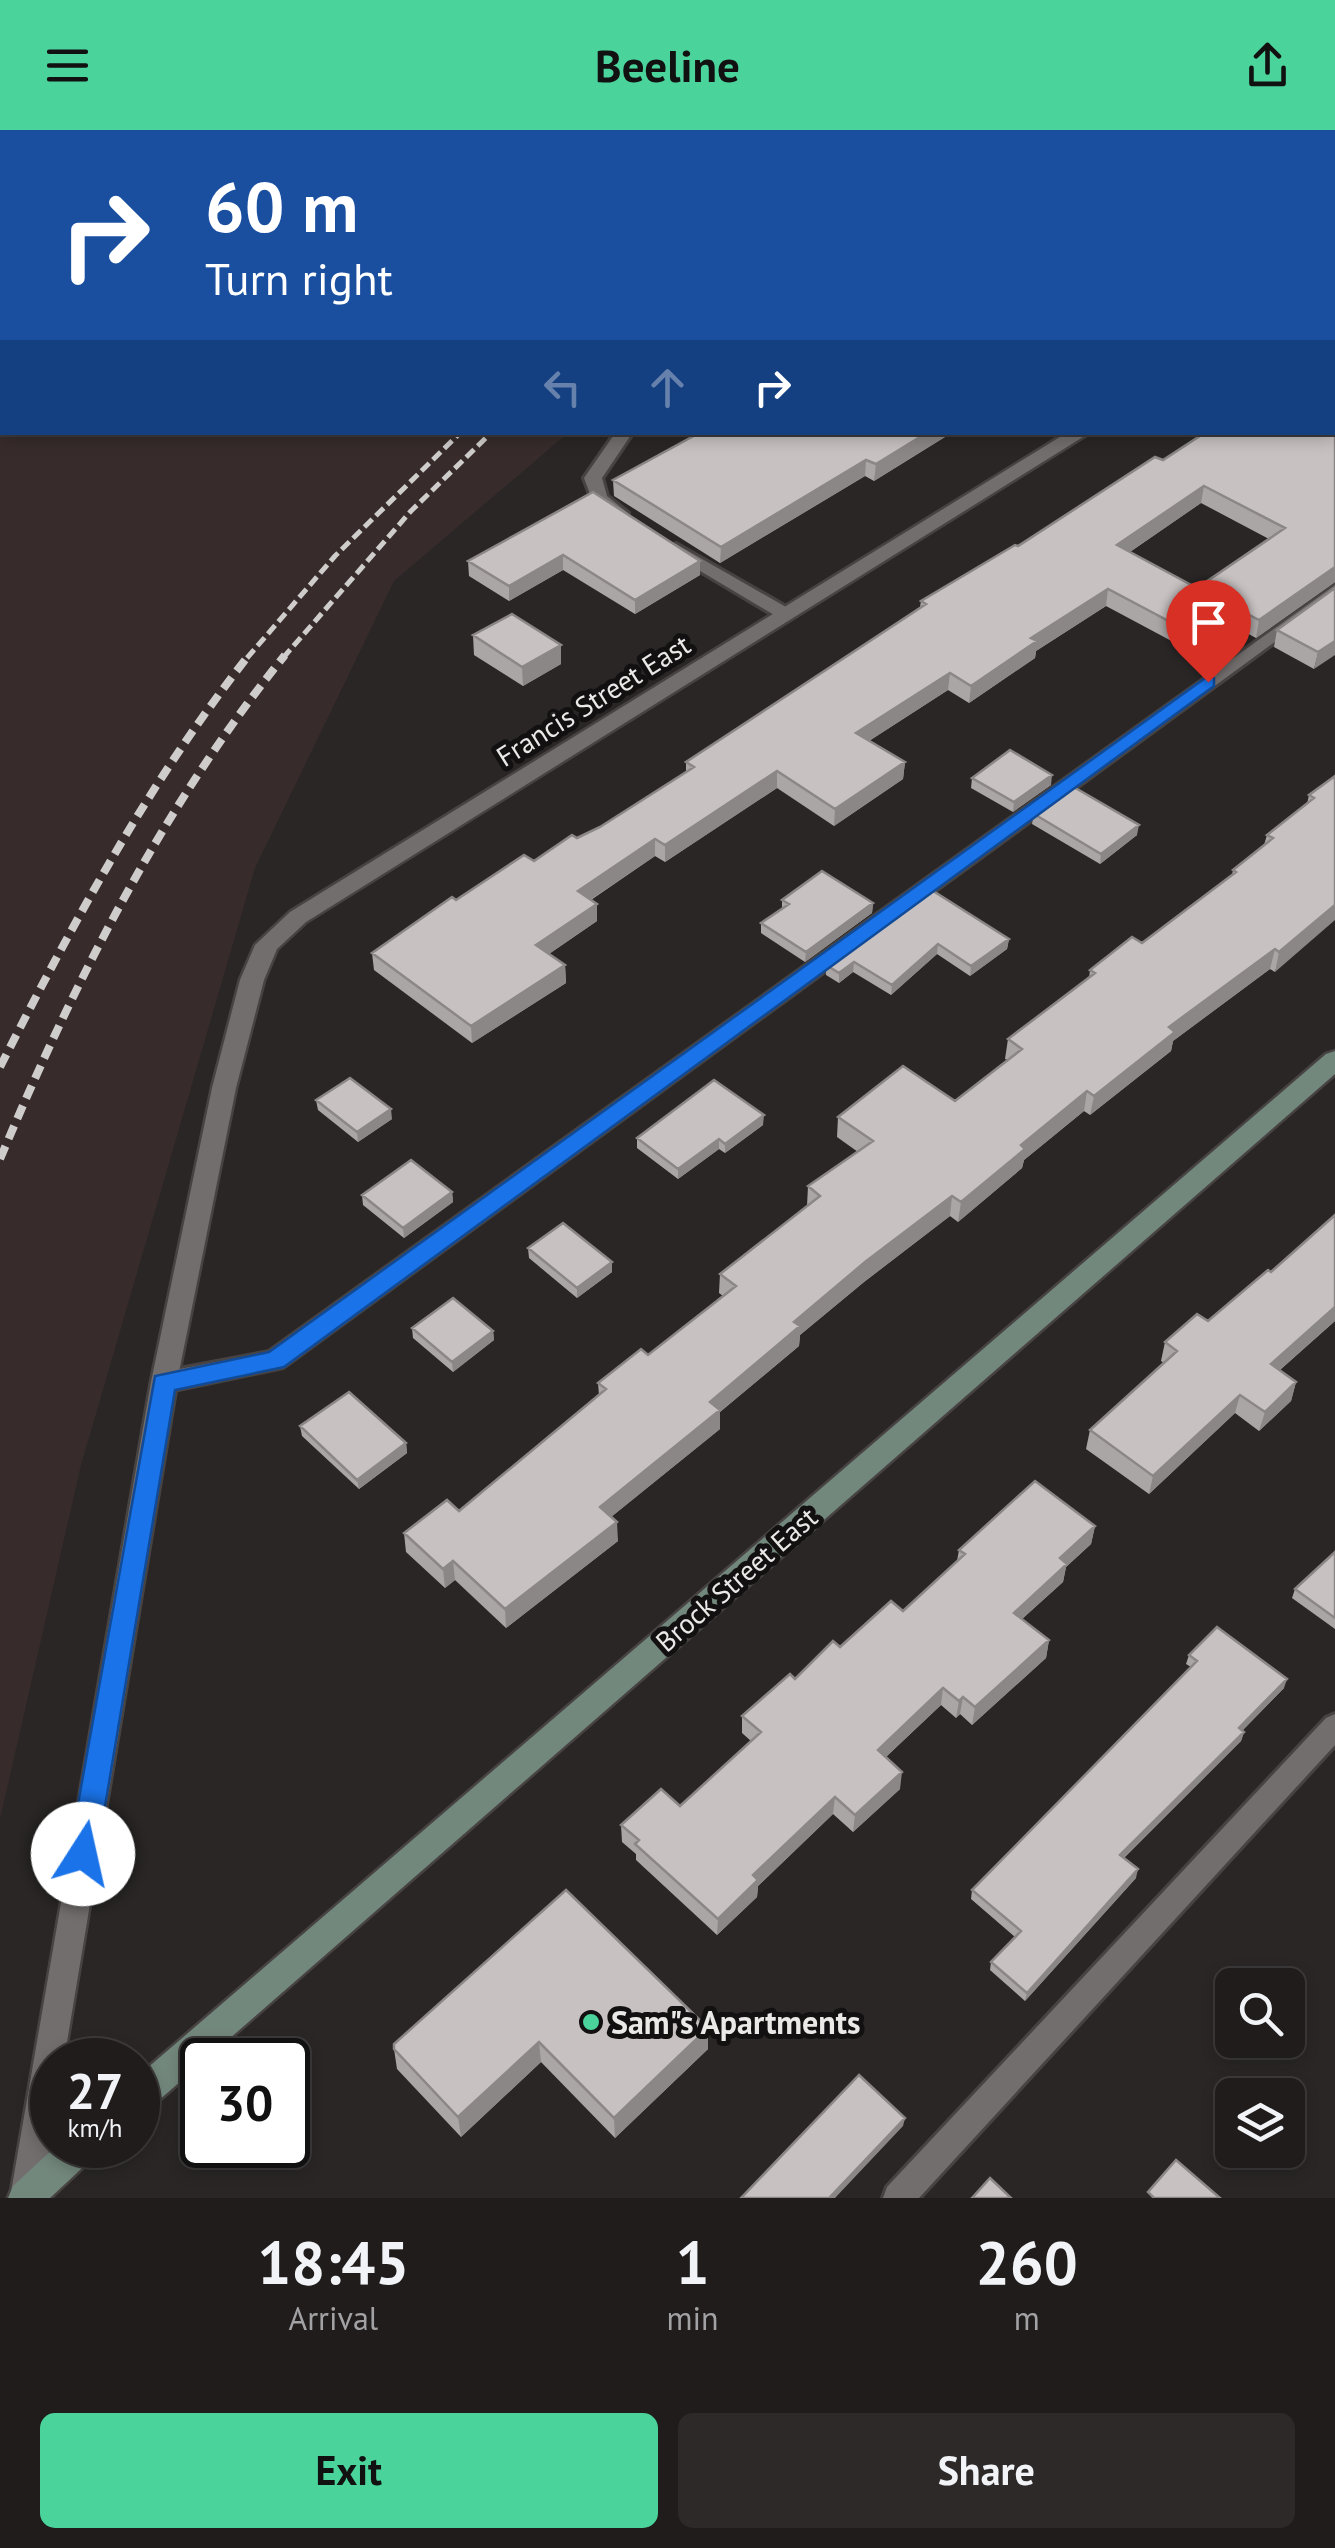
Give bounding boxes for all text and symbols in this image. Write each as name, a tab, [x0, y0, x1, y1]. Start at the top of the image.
text: Beeline	[595, 36, 740, 94]
icon: menu	[40, 38, 95, 93]
icon: share	[1240, 38, 1295, 93]
text: 60 m	[205, 161, 358, 251]
icon: right	[40, 170, 170, 300]
text: Turn right	[205, 249, 393, 307]
icon: left	[535, 360, 590, 415]
icon: ahead	[640, 360, 695, 415]
icon: right	[745, 360, 800, 415]
pin	[1166, 580, 1251, 683]
icon: arrive	[1181, 595, 1236, 650]
street label: Francis Street East	[489, 625, 697, 774]
street label: Brock Street East	[647, 1498, 825, 1659]
position arrow	[31, 1802, 135, 1906]
map controls	[1215, 1968, 1305, 2168]
button: search	[1215, 1968, 1305, 2058]
place label: Sam"s Apartments	[611, 2001, 860, 2043]
marker: Sam"s Apartments	[580, 2011, 602, 2033]
speed limit sign: 30	[180, 2038, 310, 2168]
text: 27	[67, 2058, 123, 2123]
button: layers	[1215, 2078, 1305, 2168]
text: km/h	[68, 2112, 122, 2144]
text: 18:45	[257, 2223, 409, 2301]
text: 1	[676, 2223, 710, 2301]
text: 260	[976, 2223, 1078, 2301]
text: Arrival	[288, 2297, 378, 2339]
text: min	[667, 2297, 719, 2339]
text: m	[1014, 2297, 1040, 2339]
button: Exit	[40, 2413, 658, 2528]
button: Share	[678, 2413, 1295, 2528]

